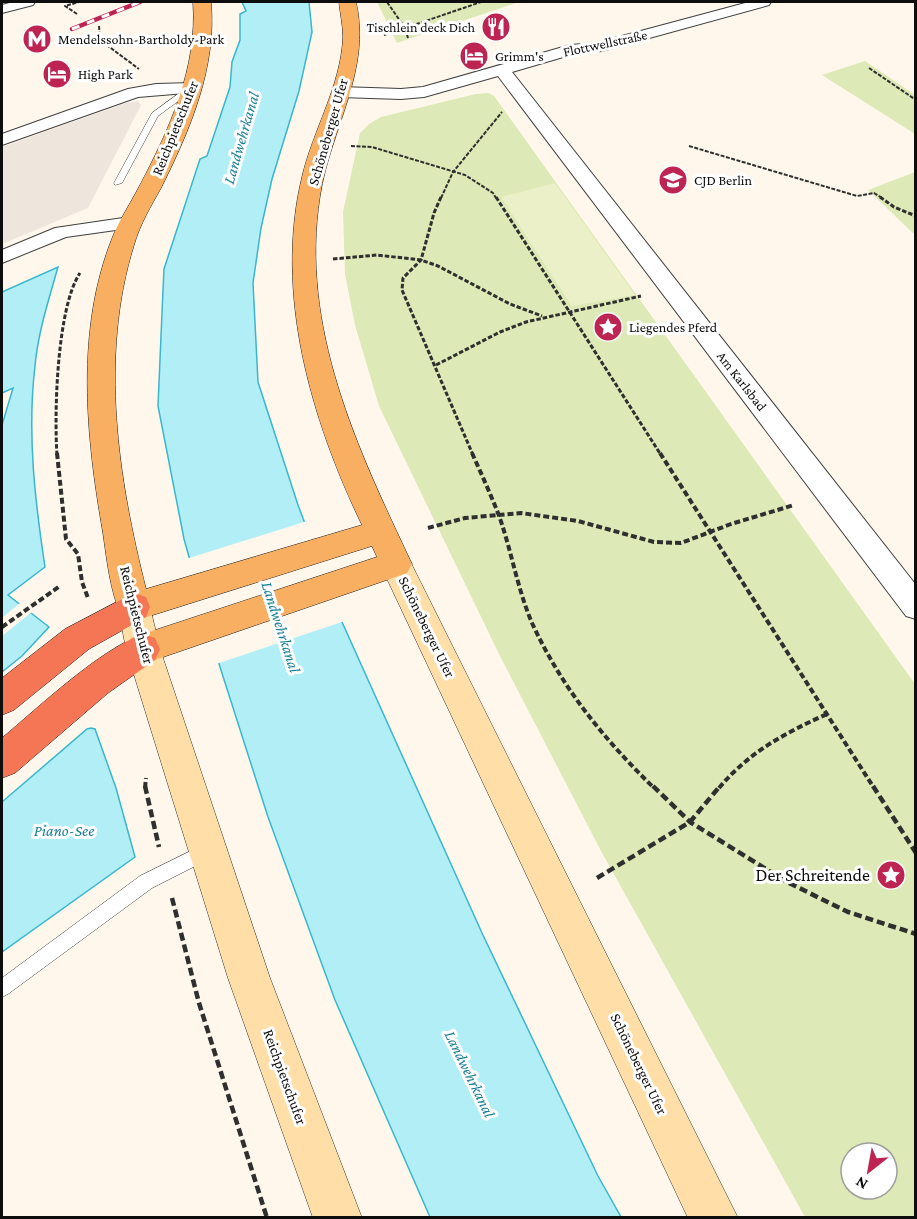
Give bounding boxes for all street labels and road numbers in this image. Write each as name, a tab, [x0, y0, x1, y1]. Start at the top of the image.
street label: Flottwellstraße	[561, 26, 649, 60]
street label: Schöneberger Ufer	[305, 76, 352, 188]
street label: Reichpietschufer	[149, 78, 202, 178]
street label: Am Karlsbad	[714, 348, 771, 414]
street label: Reichpietschufer	[116, 564, 157, 667]
street label: Schöneberger Ufer	[395, 574, 459, 681]
street label: Schöneberger Ufer	[607, 1011, 671, 1118]
street label: Reichpietschufer	[259, 1027, 310, 1128]

